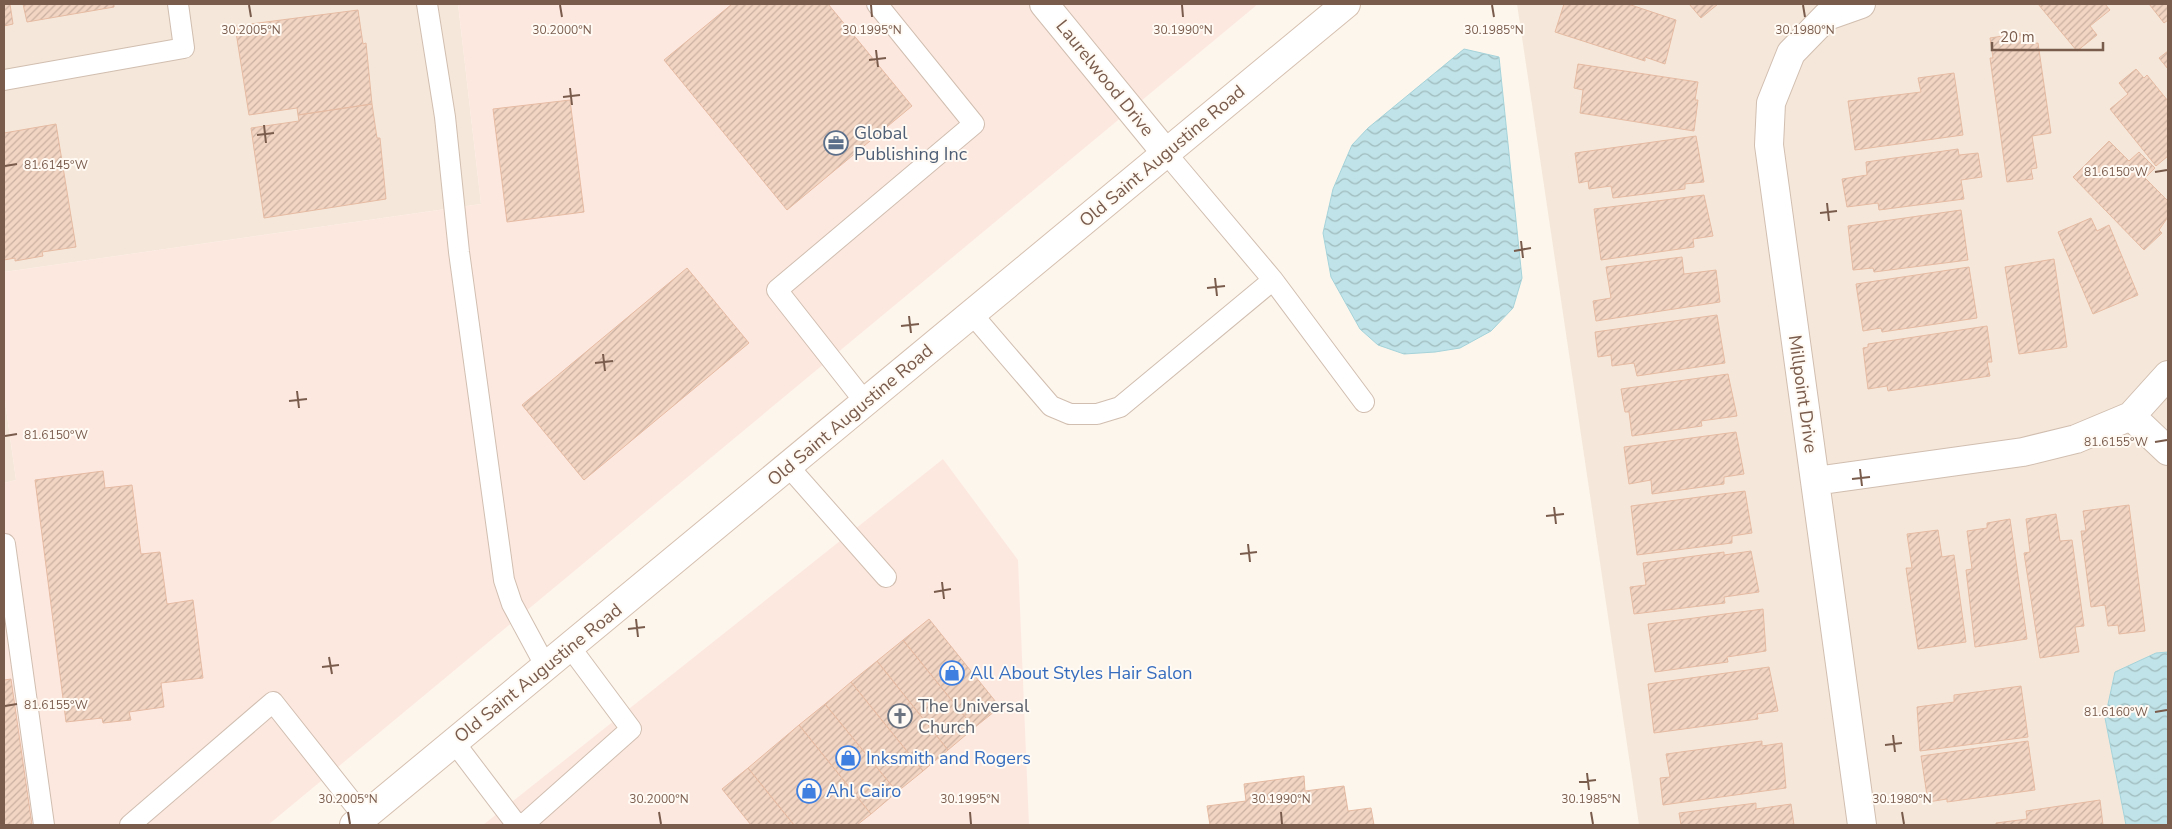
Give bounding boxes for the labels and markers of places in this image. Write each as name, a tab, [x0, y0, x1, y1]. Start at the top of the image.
place label: Global Publishing Inc	[854, 121, 967, 166]
office icon: Global Publishing Inc	[823, 130, 849, 156]
shop icon: All About Styles Hair Salon	[939, 660, 965, 686]
place label: All About Styles Hair Salon	[970, 661, 1192, 685]
place label: The Universal Church	[918, 694, 1030, 739]
church icon: The Universal Church	[887, 703, 913, 729]
shop icon: Inksmith and Rogers	[835, 745, 861, 771]
place label: Inksmith and Rogers	[866, 746, 1031, 770]
shop icon: Ahl Cairo	[796, 778, 822, 804]
place label: Ahl Cairo	[826, 779, 901, 803]

